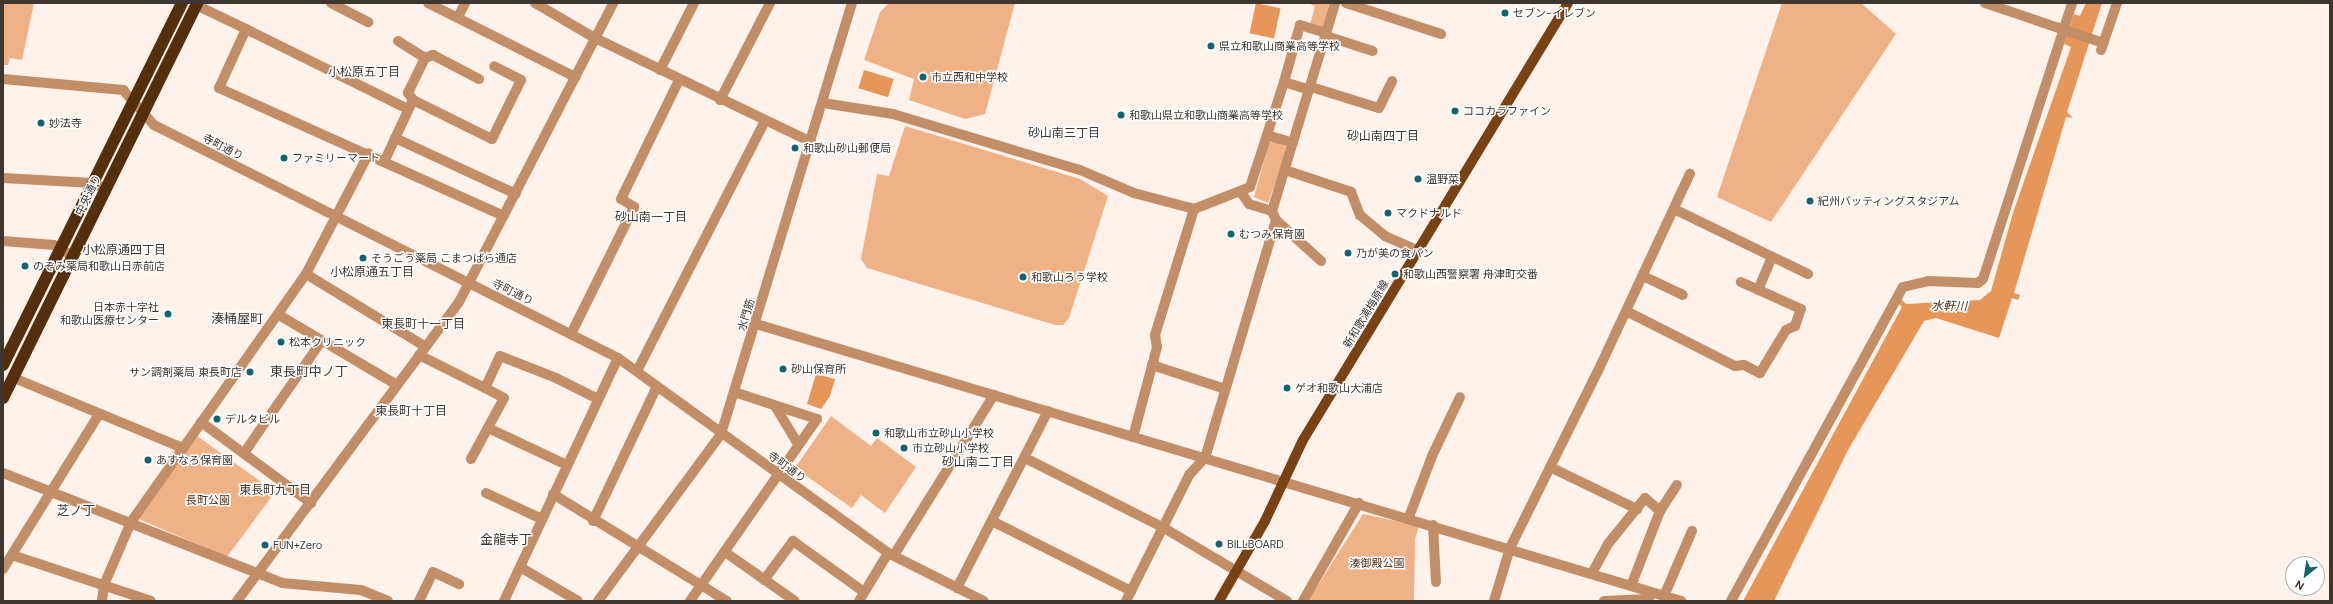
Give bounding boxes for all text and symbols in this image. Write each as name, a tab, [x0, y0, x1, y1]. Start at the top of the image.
place label: セブン-イレブン	[1513, 6, 1596, 20]
marker: セブン-イレブン	[1500, 8, 1510, 18]
place label: 県立和歌山商業高等学校	[1219, 39, 1340, 53]
marker: 県立和歌山商業高等学校	[1206, 41, 1216, 51]
district label: 小松原五丁目	[328, 66, 400, 80]
place label: 市立西和中学校	[931, 70, 1008, 84]
marker: 市立西和中学校	[918, 72, 928, 82]
place label: ココカラファイン	[1463, 104, 1551, 118]
marker: ココカラファイン	[1450, 106, 1460, 116]
place label: 和歌山県立和歌山商業高等学校	[1129, 108, 1283, 122]
marker: 和歌山県立和歌山商業高等学校	[1116, 110, 1126, 120]
place label: 妙法寺	[49, 116, 82, 130]
marker: 妙法寺	[36, 118, 46, 128]
district label: 砂山南三丁目	[1028, 127, 1100, 141]
district label: 砂山南四丁目	[1347, 130, 1419, 144]
street label: 寺町通り	[200, 131, 246, 163]
place label: 和歌山砂山郵便局	[803, 141, 891, 155]
marker: 和歌山砂山郵便局	[790, 143, 800, 153]
place label: ファミリーマート	[292, 151, 380, 165]
marker: ファミリーマート	[279, 153, 289, 163]
street label: 中央通り	[72, 172, 104, 218]
place label: 温野菜	[1426, 172, 1459, 186]
marker: 温野菜	[1413, 174, 1423, 184]
place label: 紀州バッティングスタジアム	[1818, 194, 1961, 208]
marker: 紀州バッティングスタジアム	[1805, 196, 1815, 206]
place label: マクドナルド	[1396, 206, 1462, 220]
marker: マクドナルド	[1383, 208, 1393, 218]
district label: 砂山南一丁目	[615, 211, 687, 225]
place label: むつみ保育園	[1239, 227, 1305, 241]
marker: むつみ保育園	[1226, 229, 1236, 239]
district label: 小松原通四丁目	[82, 244, 166, 258]
place label: 乃が美の食パン	[1356, 246, 1433, 260]
marker: 乃が美の食パン	[1343, 248, 1353, 258]
place label: そうごう薬局 こまつばら通店	[371, 251, 517, 265]
marker: そうごう薬局 こまつばら通店	[358, 253, 368, 263]
place label: のぞみ薬局和歌山日赤前店	[33, 259, 165, 273]
marker: のぞみ薬局和歌山日赤前店	[20, 261, 30, 271]
district label: 小松原通五丁目	[330, 266, 414, 280]
place label: 和歌山西警察署 舟津町交番	[1403, 267, 1538, 281]
marker: 和歌山西警察署 舟津町交番	[1390, 269, 1400, 279]
place label: 和歌山ろう学校	[1031, 270, 1108, 284]
marker: 和歌山ろう学校	[1018, 272, 1028, 282]
street label: 寺町通り	[490, 276, 536, 308]
street label: 新和歌浦梅原線	[1341, 278, 1391, 350]
street label: 水門筋	[735, 297, 757, 333]
water label: 水軒川	[1931, 299, 1967, 315]
place label: 日本赤十字社 和歌山医療センター	[60, 301, 159, 327]
marker: 日本赤十字社 和歌山医療センター	[162, 308, 174, 320]
district label: 湊桶屋町	[211, 311, 263, 327]
district label: 東長町十一丁目	[381, 318, 465, 332]
place label: 松本クリニック	[289, 335, 366, 349]
marker: 松本クリニック	[276, 337, 286, 347]
place label: 砂山保育所	[791, 362, 846, 376]
district label: 東長町中ノ丁	[270, 364, 348, 380]
marker: 砂山保育所	[778, 364, 788, 374]
place label: サン調剤薬局 東長町店	[129, 365, 242, 379]
marker: サン調剤薬局 東長町店	[245, 367, 255, 377]
place label: ゲオ和歌山大浦店	[1295, 381, 1383, 395]
marker: ゲオ和歌山大浦店	[1282, 383, 1292, 393]
district label: 東長町十丁目	[375, 405, 447, 419]
place label: デルタビル	[225, 412, 280, 426]
marker: デルタビル	[212, 414, 222, 424]
place label: 和歌山市立砂山小学校	[884, 426, 994, 440]
marker: 和歌山市立砂山小学校	[871, 428, 881, 438]
place label: 市立砂山小学校	[912, 441, 989, 455]
marker: 市立砂山小学校	[899, 443, 909, 453]
street label: 寺町通り	[765, 449, 809, 485]
place label: あすなろ保育園	[156, 453, 233, 467]
marker: あすなろ保育園	[143, 455, 153, 465]
district label: 砂山南二丁目	[942, 456, 1014, 470]
district label: 東長町九丁目	[239, 484, 311, 498]
park label: 長町公園	[186, 493, 230, 507]
district label: 芝ノ丁	[57, 503, 95, 519]
district label: 金龍寺丁	[480, 532, 532, 548]
place label: BILLBOARD	[1227, 537, 1284, 551]
place label: FUN+Zero	[273, 538, 322, 552]
marker: BILLBOARD	[1214, 539, 1224, 549]
marker: FUN+Zero	[260, 540, 270, 550]
park label: 湊御殿公園	[1350, 556, 1404, 570]
north arrow	[2285, 556, 2325, 596]
text: N	[2293, 577, 2306, 594]

